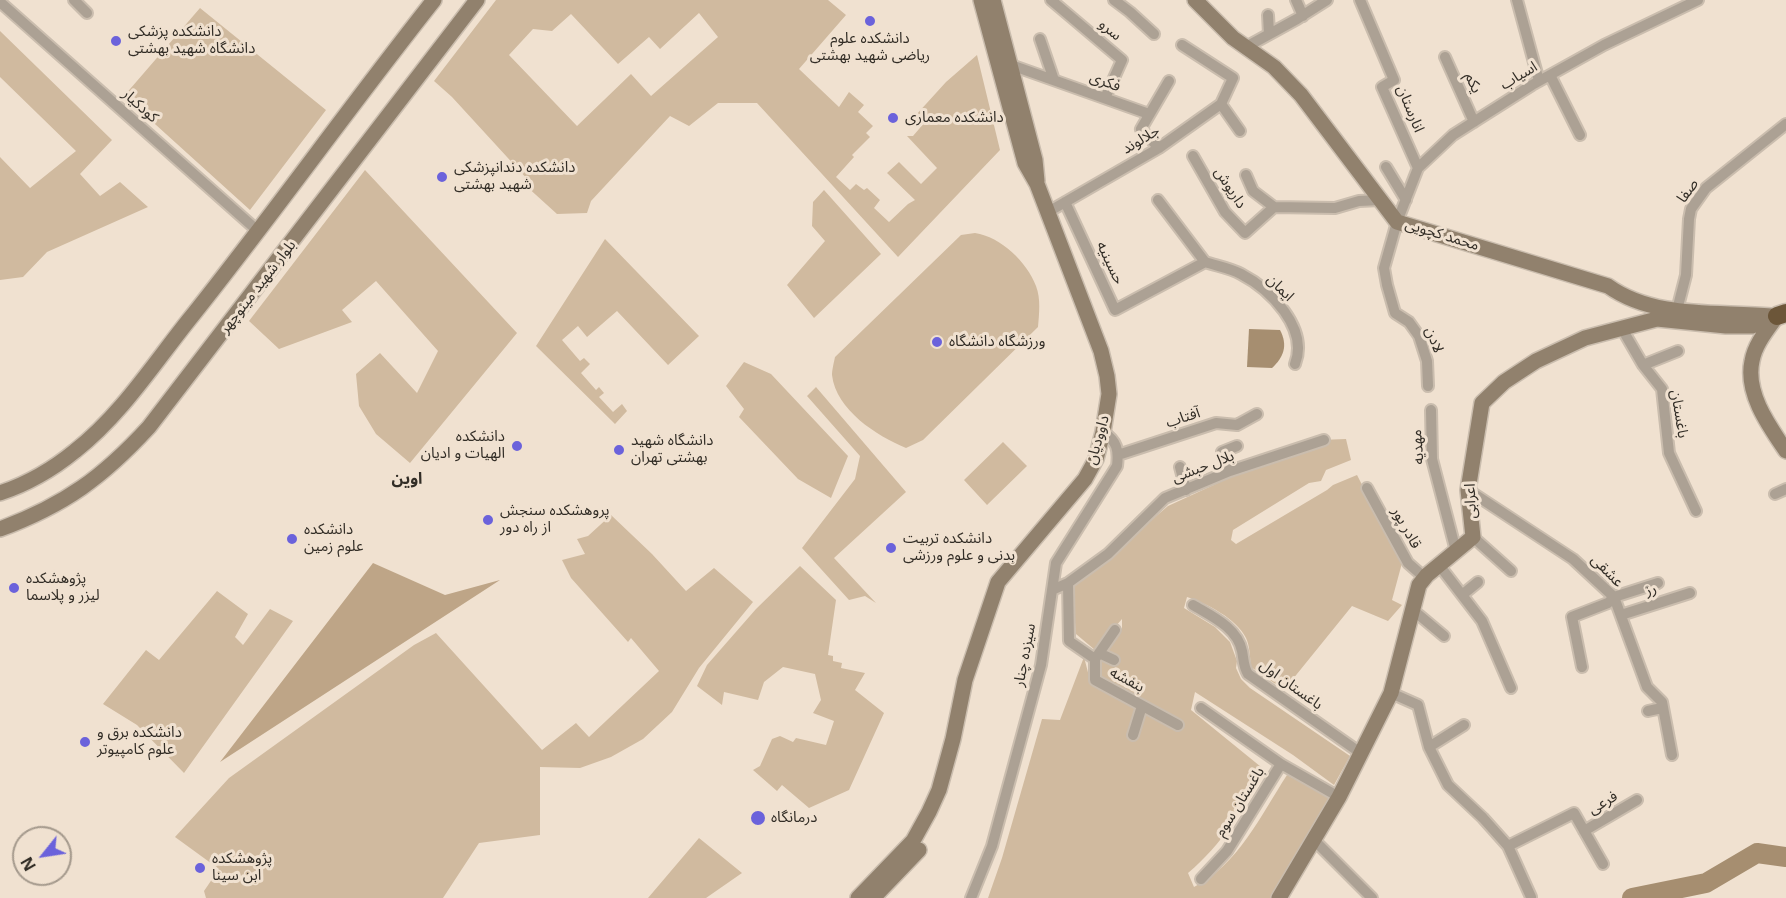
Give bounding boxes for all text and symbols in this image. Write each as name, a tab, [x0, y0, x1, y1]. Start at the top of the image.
marker: دانشکده علوم ریاضی شهید بهشتی	[863, 14, 877, 28]
street label: سرو	[1095, 15, 1125, 45]
place label: دانشکده پزشکی دانشگاه شهید بهشتی	[128, 23, 255, 58]
place label: دانشکده علوم ریاضی شهید بهشتی	[810, 30, 930, 65]
marker: دانشکده پزشکی دانشگاه شهید بهشتی	[109, 34, 123, 48]
street label: اسیاب	[1497, 58, 1541, 94]
street label: فکری	[1087, 68, 1123, 96]
street label: یکم	[1461, 70, 1485, 96]
street label: انارستان	[1392, 83, 1428, 135]
street label: کودکیار	[118, 85, 162, 127]
place label: دانشکده معماری	[905, 109, 1004, 127]
marker: دانشکده معماری	[886, 111, 900, 125]
street label: جلالوند	[1119, 122, 1163, 158]
place label: دانشکده دندانپزشکی شهید بهشتی	[454, 159, 575, 194]
street label: داریوش	[1210, 164, 1250, 212]
marker: دانشکده دندانپزشکی شهید بهشتی	[435, 170, 449, 184]
street label: صفا	[1673, 175, 1703, 207]
street label: محمد کچویی	[1403, 215, 1481, 255]
street label: بلوار شهید مینوچهر	[216, 237, 300, 337]
street label: حسینیه	[1092, 239, 1128, 287]
street label: ایمان	[1263, 271, 1297, 305]
street label: لادن	[1421, 325, 1447, 355]
place label: ورزشگاه دانشگاه	[949, 333, 1046, 351]
marker: ورزشگاه دانشگاه	[930, 335, 944, 349]
street label: باغستان	[1666, 388, 1692, 440]
street label: آفتاب	[1164, 404, 1202, 432]
street label: داوودیان	[1082, 413, 1114, 467]
place label: دانشکده الهیات و ادیان	[421, 428, 505, 463]
street label: مهدیه	[1408, 429, 1428, 465]
place label: دانشگاه شهید بهشتی تهران	[631, 432, 713, 467]
marker: دانشکده الهیات و ادیان	[510, 439, 524, 453]
marker: دانشگاه شهید بهشتی تهران	[612, 443, 626, 457]
street label: بلال حبشی	[1169, 447, 1237, 487]
district label: اوین	[392, 469, 422, 489]
street label: اعرابی	[1461, 483, 1481, 519]
place label: پروهشکده سنجش از راه دور	[500, 502, 610, 537]
street label: قادر پور	[1387, 504, 1425, 552]
marker: پروهشکده سنجش از راه دور	[481, 513, 495, 527]
place label: دانشکده علوم زمین	[304, 521, 364, 556]
place label: دانشکده تربیت بدنی و علوم ورزشی	[903, 530, 1015, 565]
marker: دانشکده علوم زمین	[285, 532, 299, 546]
marker: دانشکده تربیت بدنی و علوم ورزشی	[884, 541, 898, 555]
street label: عشقی	[1587, 551, 1627, 591]
place label: پژوهشکده لیزر و پلاسما	[26, 570, 100, 605]
street label: رز	[1643, 580, 1659, 600]
marker: پژوهشکده لیزر و پلاسما	[7, 581, 21, 595]
street label: سیزده چنار	[1010, 622, 1040, 688]
street label: باغستان اول	[1256, 656, 1326, 714]
street label: بنفشه	[1107, 663, 1147, 697]
place label: دانشکده برق و علوم کامپیوتر	[97, 724, 182, 759]
marker: دانشکده برق و علوم کامپیوتر	[78, 735, 92, 749]
street label: باغستان سوم	[1211, 764, 1269, 840]
street label: فرعی	[1585, 787, 1621, 819]
marker: درمانگاه	[749, 809, 767, 827]
place label: درمانگاه	[771, 809, 817, 827]
north arrow	[12, 826, 72, 886]
place label: پژوهشکده ابن سینا	[212, 850, 272, 885]
text: N	[15, 853, 41, 875]
marker: پژوهشکده ابن سینا	[193, 861, 207, 875]

